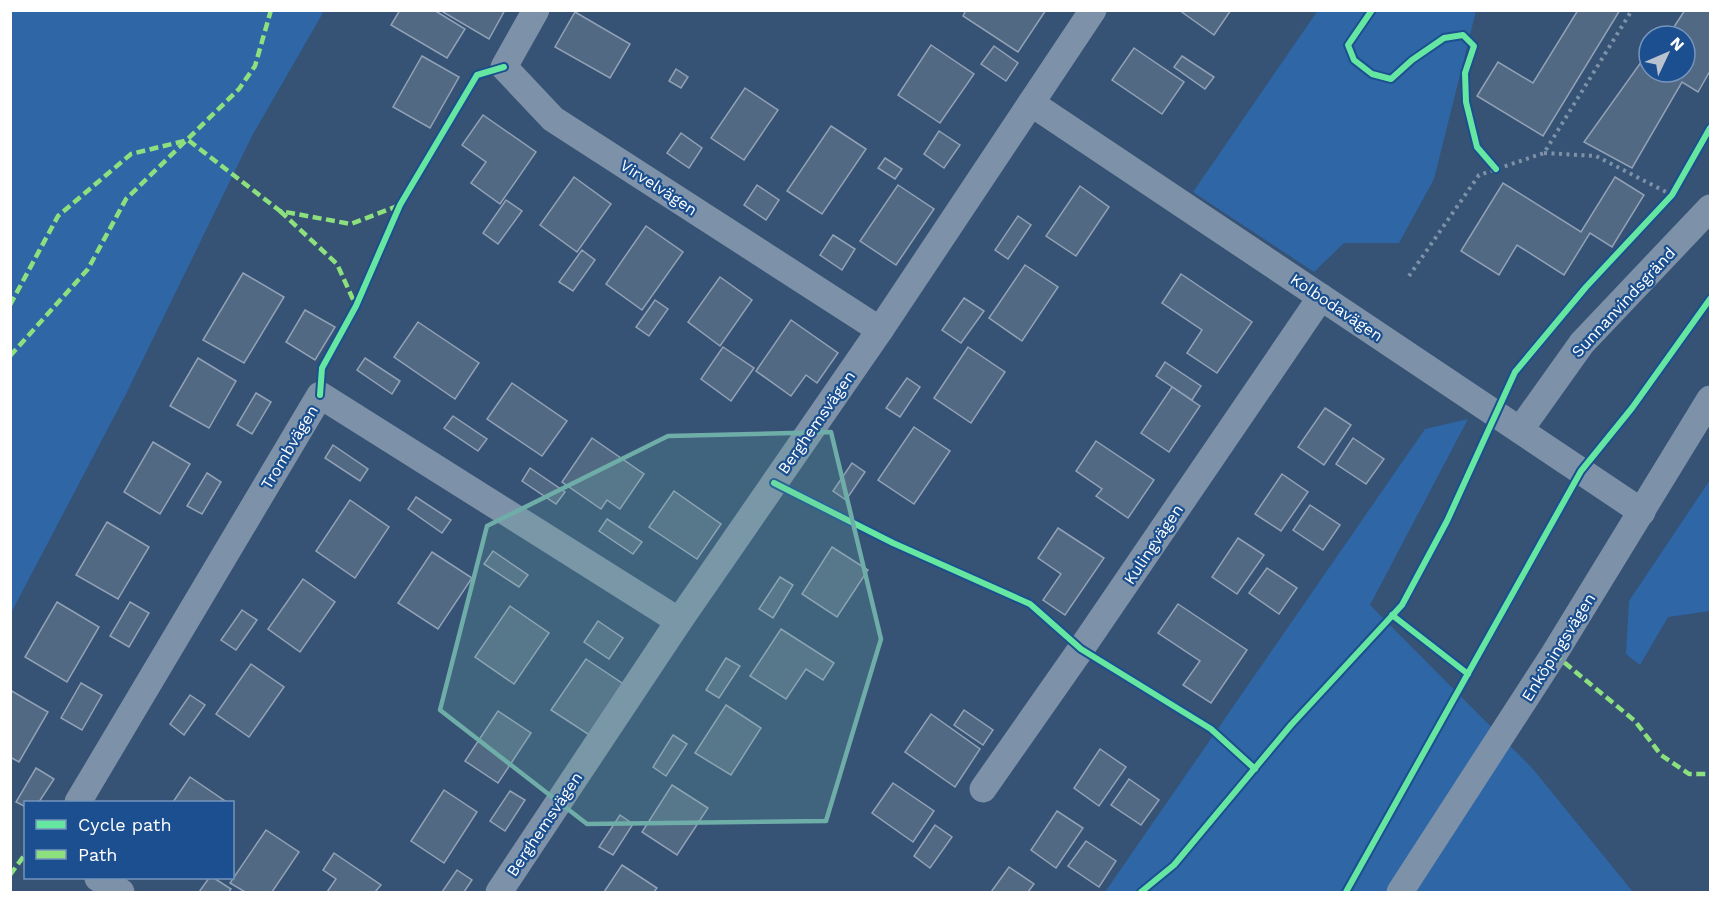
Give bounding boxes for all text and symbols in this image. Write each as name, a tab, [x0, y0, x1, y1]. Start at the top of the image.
north arrow	[1637, 24, 1697, 84]
text: N	[1666, 33, 1688, 55]
street label: Virvelvägen	[617, 155, 701, 219]
street label: Sunnanvindsgränd	[1568, 243, 1679, 361]
street label: Kolbodavägen	[1287, 269, 1387, 345]
street label: Berghemsvägen	[774, 367, 859, 478]
street label: Trombvägen	[257, 402, 322, 493]
street label: Kulingvägen	[1120, 501, 1187, 588]
street label: Enköpingsvägen	[1517, 590, 1599, 705]
street label: Berghemsvägen	[502, 768, 586, 880]
legend	[24, 801, 234, 879]
text: Cycle path	[78, 814, 172, 835]
text: Path	[78, 844, 118, 865]

